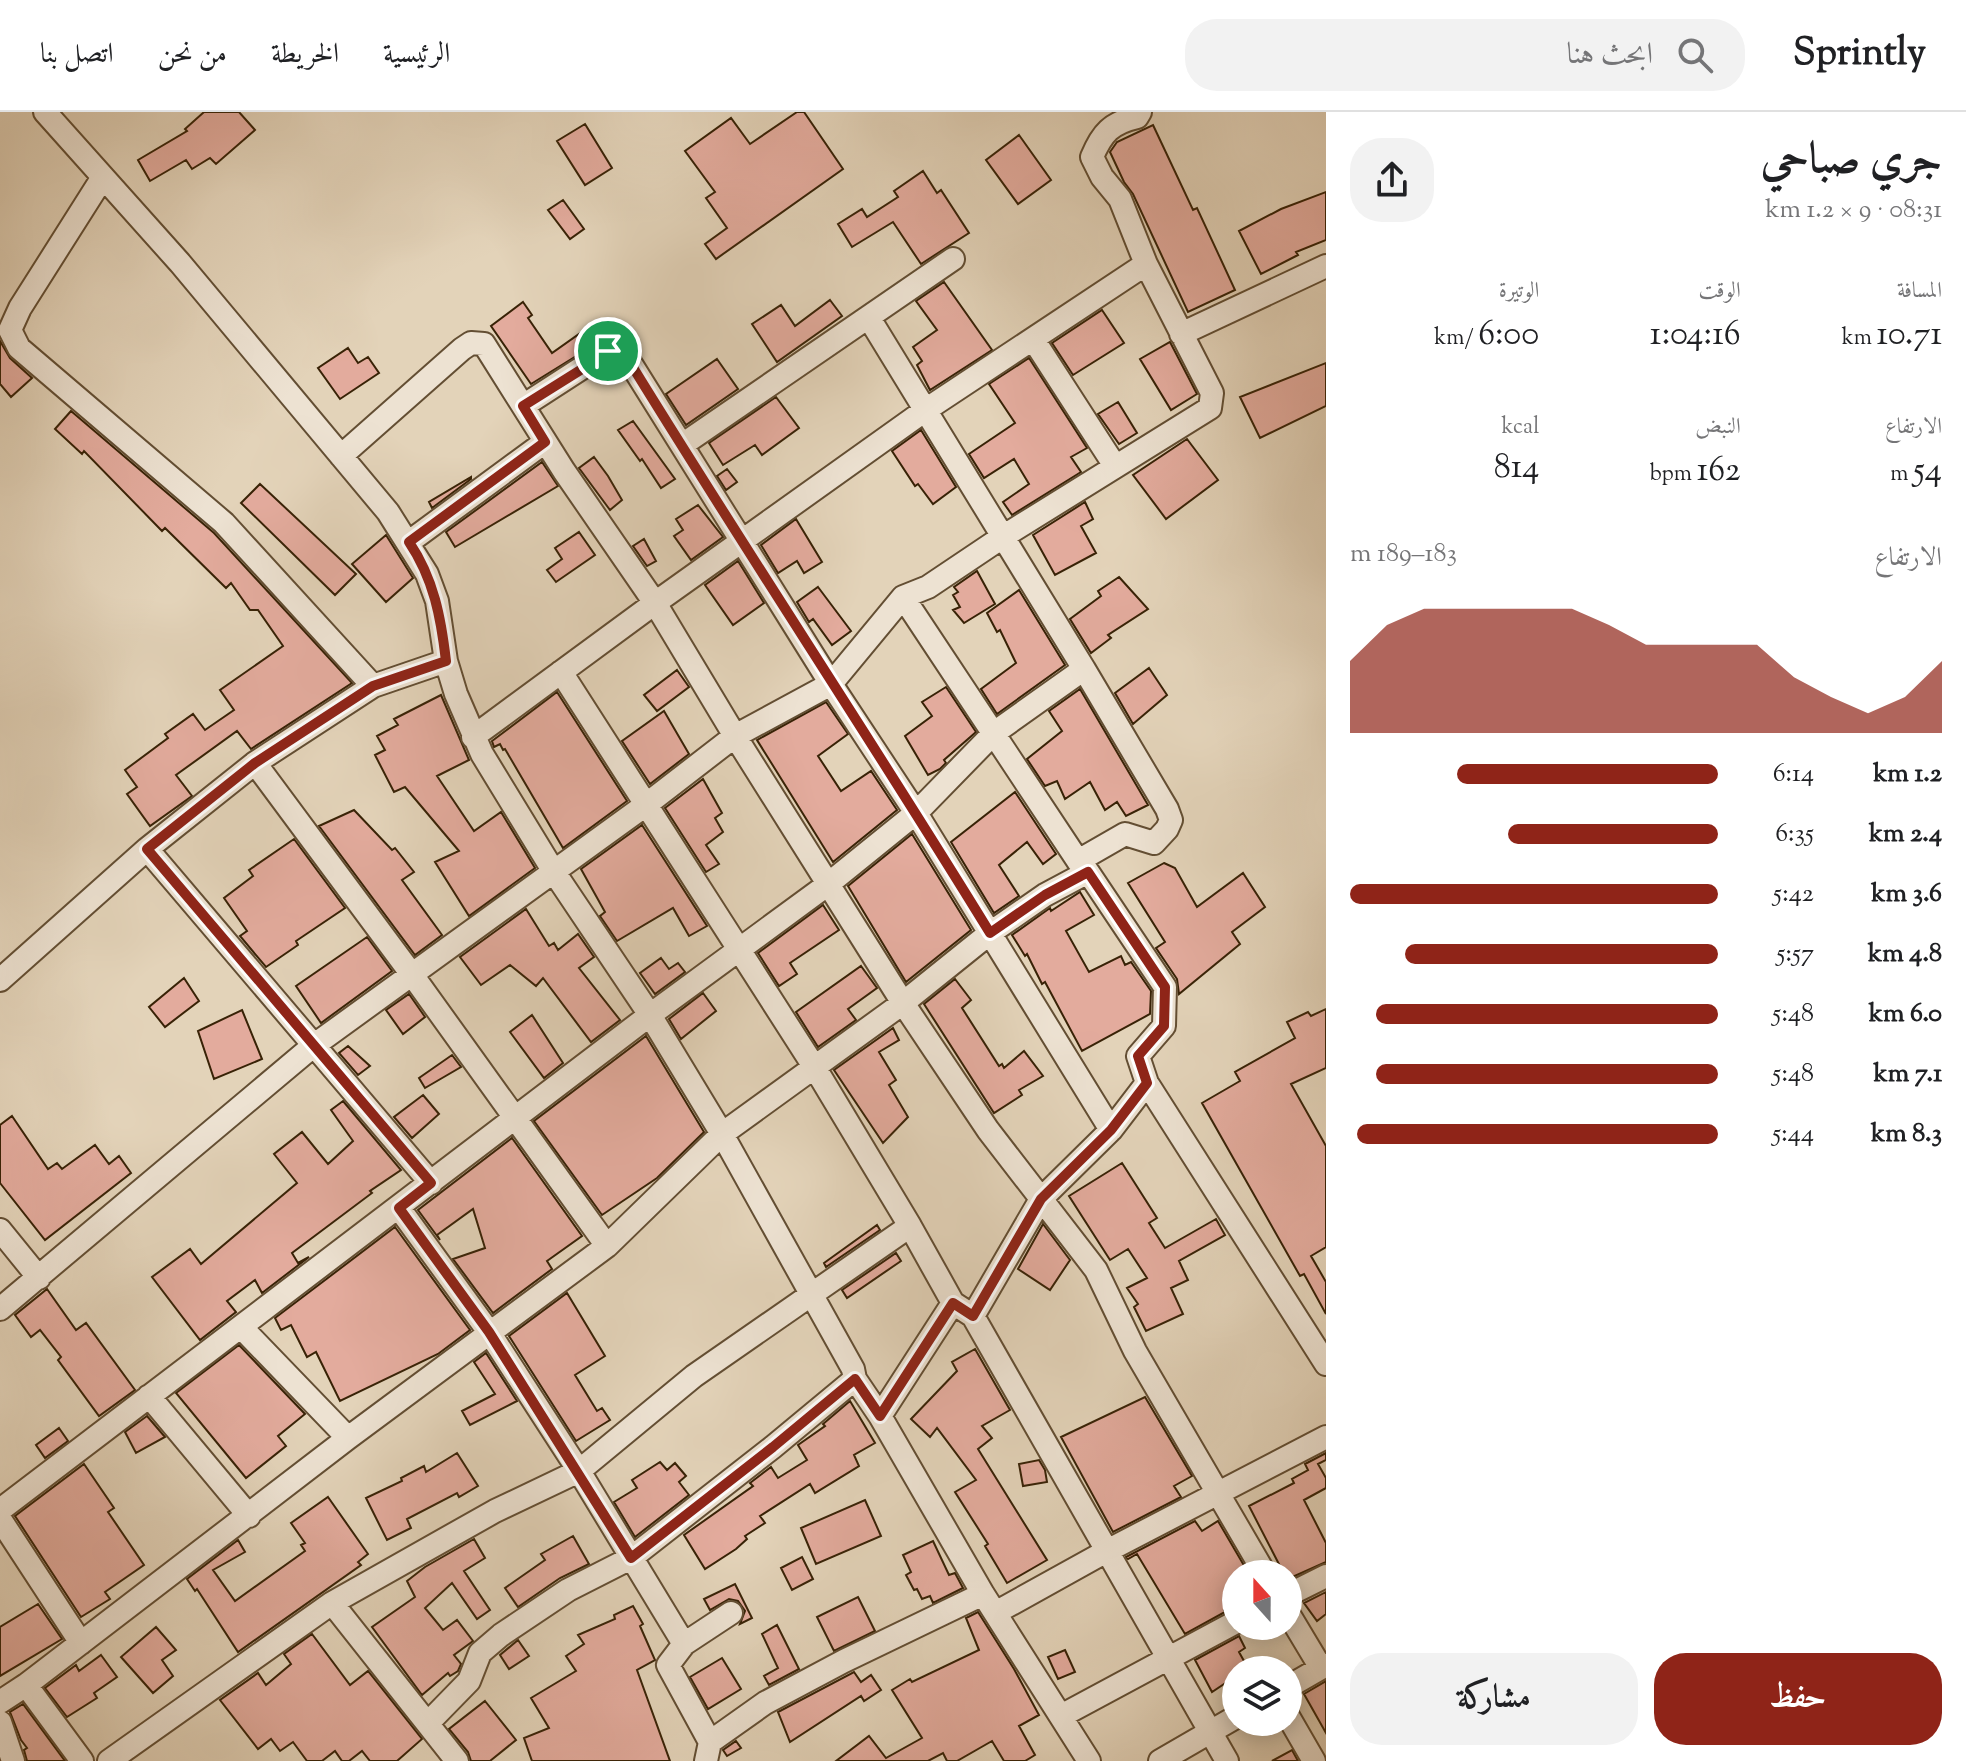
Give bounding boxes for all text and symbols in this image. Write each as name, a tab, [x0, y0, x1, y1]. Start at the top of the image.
search box	[1185, 19, 1745, 91]
text: Sprintly	[1793, 28, 1926, 82]
icon: search	[1673, 33, 1717, 77]
text: ابحث هنا	[1567, 34, 1653, 77]
text: اتصل بنا	[40, 35, 114, 75]
text: من نحن	[158, 35, 227, 75]
text: الخريطة	[271, 35, 339, 75]
text: الرئيسية	[383, 35, 450, 75]
text: جري صباحي	[1761, 130, 1942, 193]
button: share	[1350, 138, 1434, 222]
text: 08:31 · 9 × 1.2 km	[1765, 192, 1942, 229]
text: الوتيرة	[1499, 276, 1539, 308]
text: الوقت	[1699, 276, 1741, 308]
text: المسافة	[1897, 276, 1942, 308]
text: 6:00	[1478, 311, 1539, 360]
text: 1:04:16	[1650, 311, 1741, 360]
text: 10.71	[1877, 311, 1942, 360]
pin	[574, 317, 642, 385]
text: /km	[1434, 323, 1478, 355]
text: km	[1842, 323, 1877, 355]
icon: arrive	[586, 329, 630, 373]
text: kcal	[1502, 412, 1539, 444]
text: النبض	[1695, 412, 1741, 444]
text: الارتفاع	[1885, 412, 1942, 444]
text: 814	[1494, 444, 1539, 493]
text: 162	[1697, 447, 1741, 496]
text: 54	[1913, 447, 1942, 496]
text: bpm	[1650, 459, 1697, 491]
text: m	[1890, 459, 1913, 491]
text: 183–189 m	[1350, 536, 1457, 573]
text: الارتفاع	[1875, 540, 1942, 577]
text: 6:14	[1773, 756, 1814, 793]
text: 1.2 km	[1873, 756, 1942, 793]
text: 6:35	[1775, 816, 1814, 853]
text: 2.4 km	[1869, 816, 1942, 853]
text: 5:42	[1773, 876, 1814, 913]
text: 3.6 km	[1871, 876, 1942, 913]
text: 5:57	[1776, 936, 1814, 973]
text: 4.8 km	[1868, 936, 1942, 973]
text: 5:48	[1772, 996, 1814, 1033]
text: 6.0 km	[1869, 996, 1942, 1033]
text: 5:48	[1772, 1056, 1814, 1093]
text: 7.1 km	[1874, 1056, 1942, 1093]
text: 5:44	[1772, 1116, 1814, 1153]
text: 8.3 km	[1871, 1116, 1942, 1153]
north arrow	[1222, 1560, 1302, 1640]
map controls	[1222, 1560, 1302, 1736]
button: مشاركة	[1350, 1653, 1638, 1745]
button: حفظ	[1654, 1653, 1942, 1745]
button: layers	[1222, 1656, 1302, 1736]

